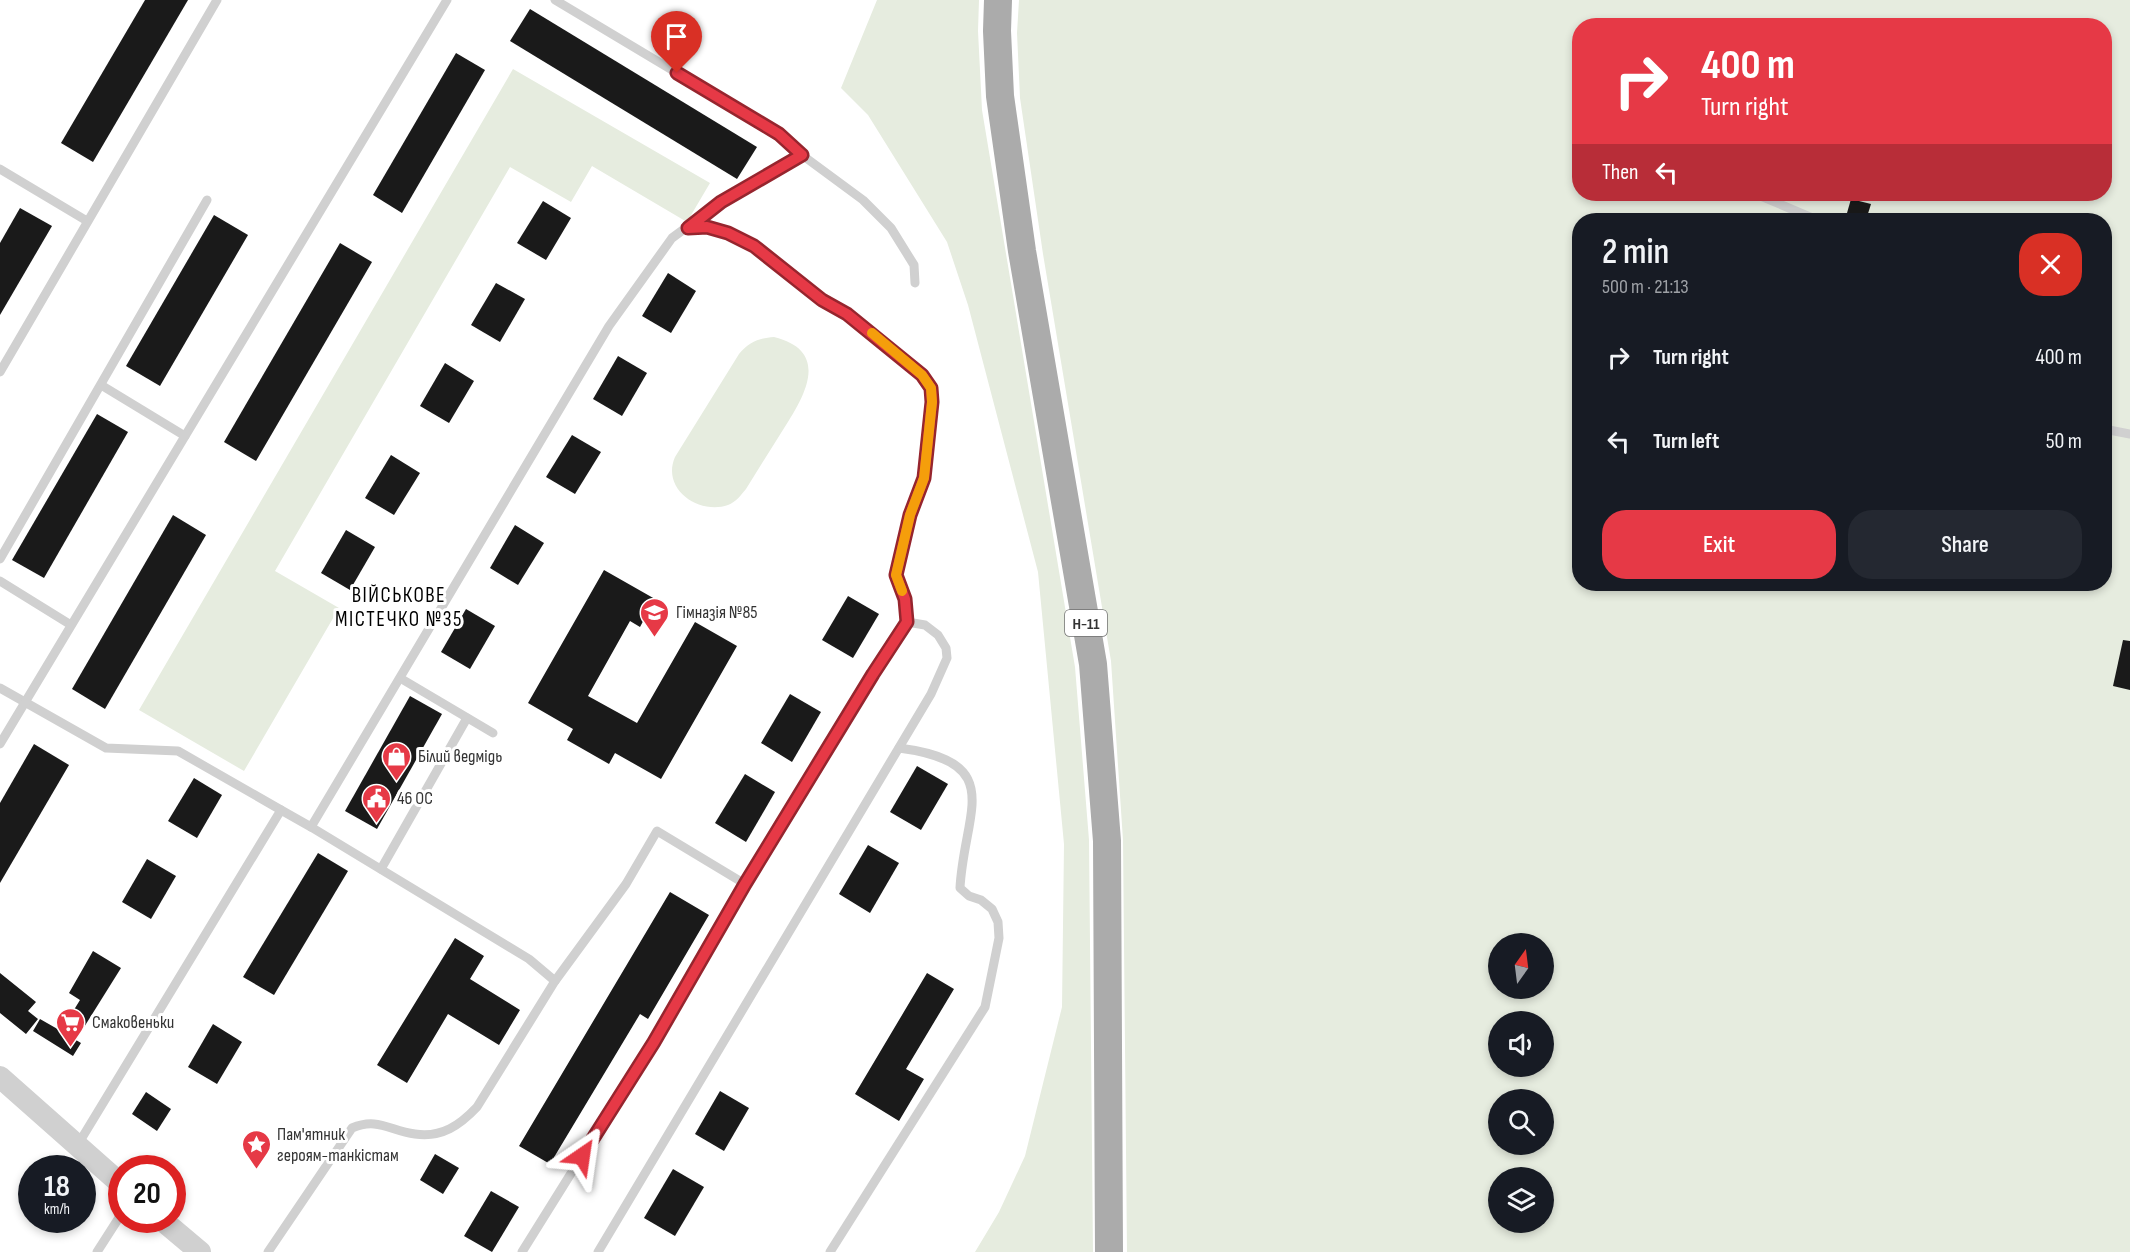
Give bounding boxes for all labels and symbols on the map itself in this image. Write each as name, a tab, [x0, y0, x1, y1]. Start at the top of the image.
pin	[651, 11, 702, 73]
district label: ВІЙСЬКОВЕ МІСТЕЧКО №35	[335, 583, 463, 632]
school or university icon: Гімназія №85	[639, 596, 671, 638]
place label: Гімназія №85	[676, 602, 758, 623]
road number: Н-11	[1065, 610, 1107, 636]
shop icon: Білий ведмідь	[381, 740, 413, 782]
place label: Білий ведмідь	[418, 746, 502, 767]
public building icon: 46 ОС	[360, 782, 392, 824]
place label: 46 ОС	[397, 788, 433, 809]
north arrow	[1488, 933, 1554, 999]
supermarket icon: Смаковеньки	[55, 1006, 87, 1048]
place label: Смаковеньки	[92, 1012, 174, 1033]
place label: Пам'ятник героям-танкістам	[277, 1124, 399, 1166]
position arrow	[550, 1124, 614, 1188]
place icon: Пам'ятник героям-танкістам	[240, 1128, 272, 1170]
speed limit sign: 20	[108, 1155, 186, 1233]

